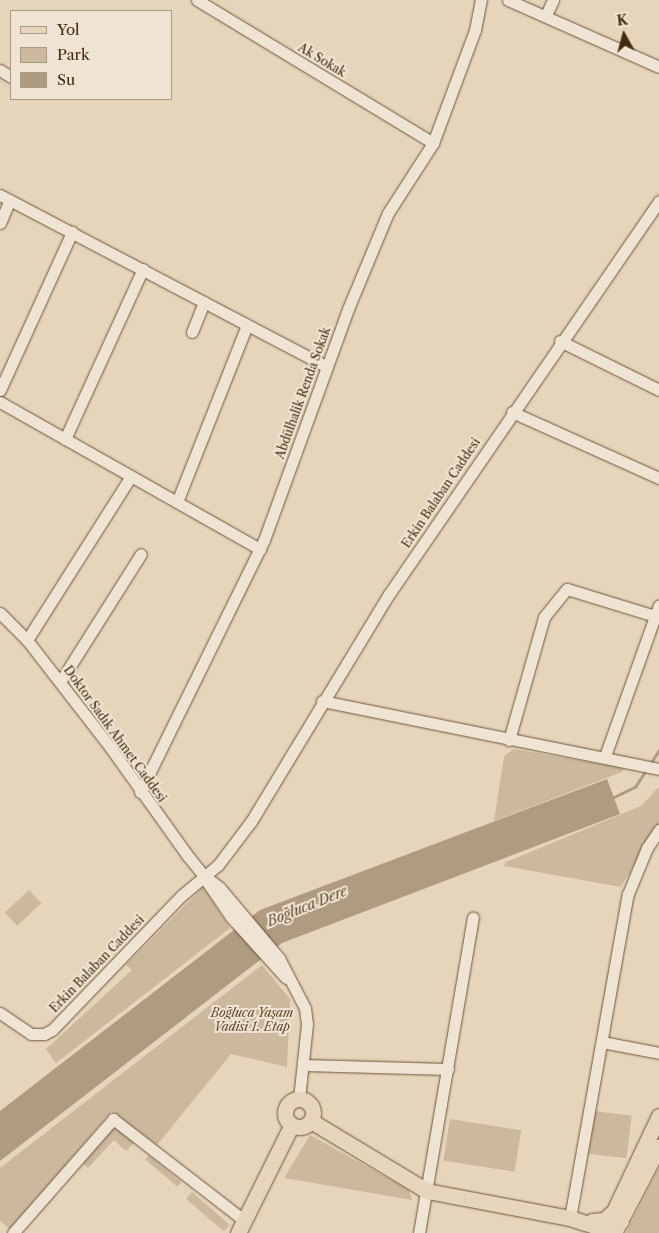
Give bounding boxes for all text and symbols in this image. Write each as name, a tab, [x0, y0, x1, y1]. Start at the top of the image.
legend	[10, 10, 172, 100]
north arrow	[599, 10, 649, 60]
text: K	[616, 10, 629, 30]
text: Yol	[57, 20, 80, 39]
street label: Ak Sokak	[295, 40, 349, 80]
text: Park	[57, 45, 90, 64]
text: Su	[57, 70, 75, 89]
street label: Abdülhalik Renda Sokak	[272, 325, 334, 461]
street label: Erkin Balaban Caddesi	[399, 435, 483, 551]
street label: Doktor Sadık Ahmet Caddesi	[60, 663, 170, 805]
water label: Boğluca Dere	[264, 882, 350, 930]
street label: Erkin Balaban Caddesi	[47, 912, 147, 1016]
park label: Boğluca Yaşam Vadisi 1. Etap	[211, 1006, 293, 1034]

